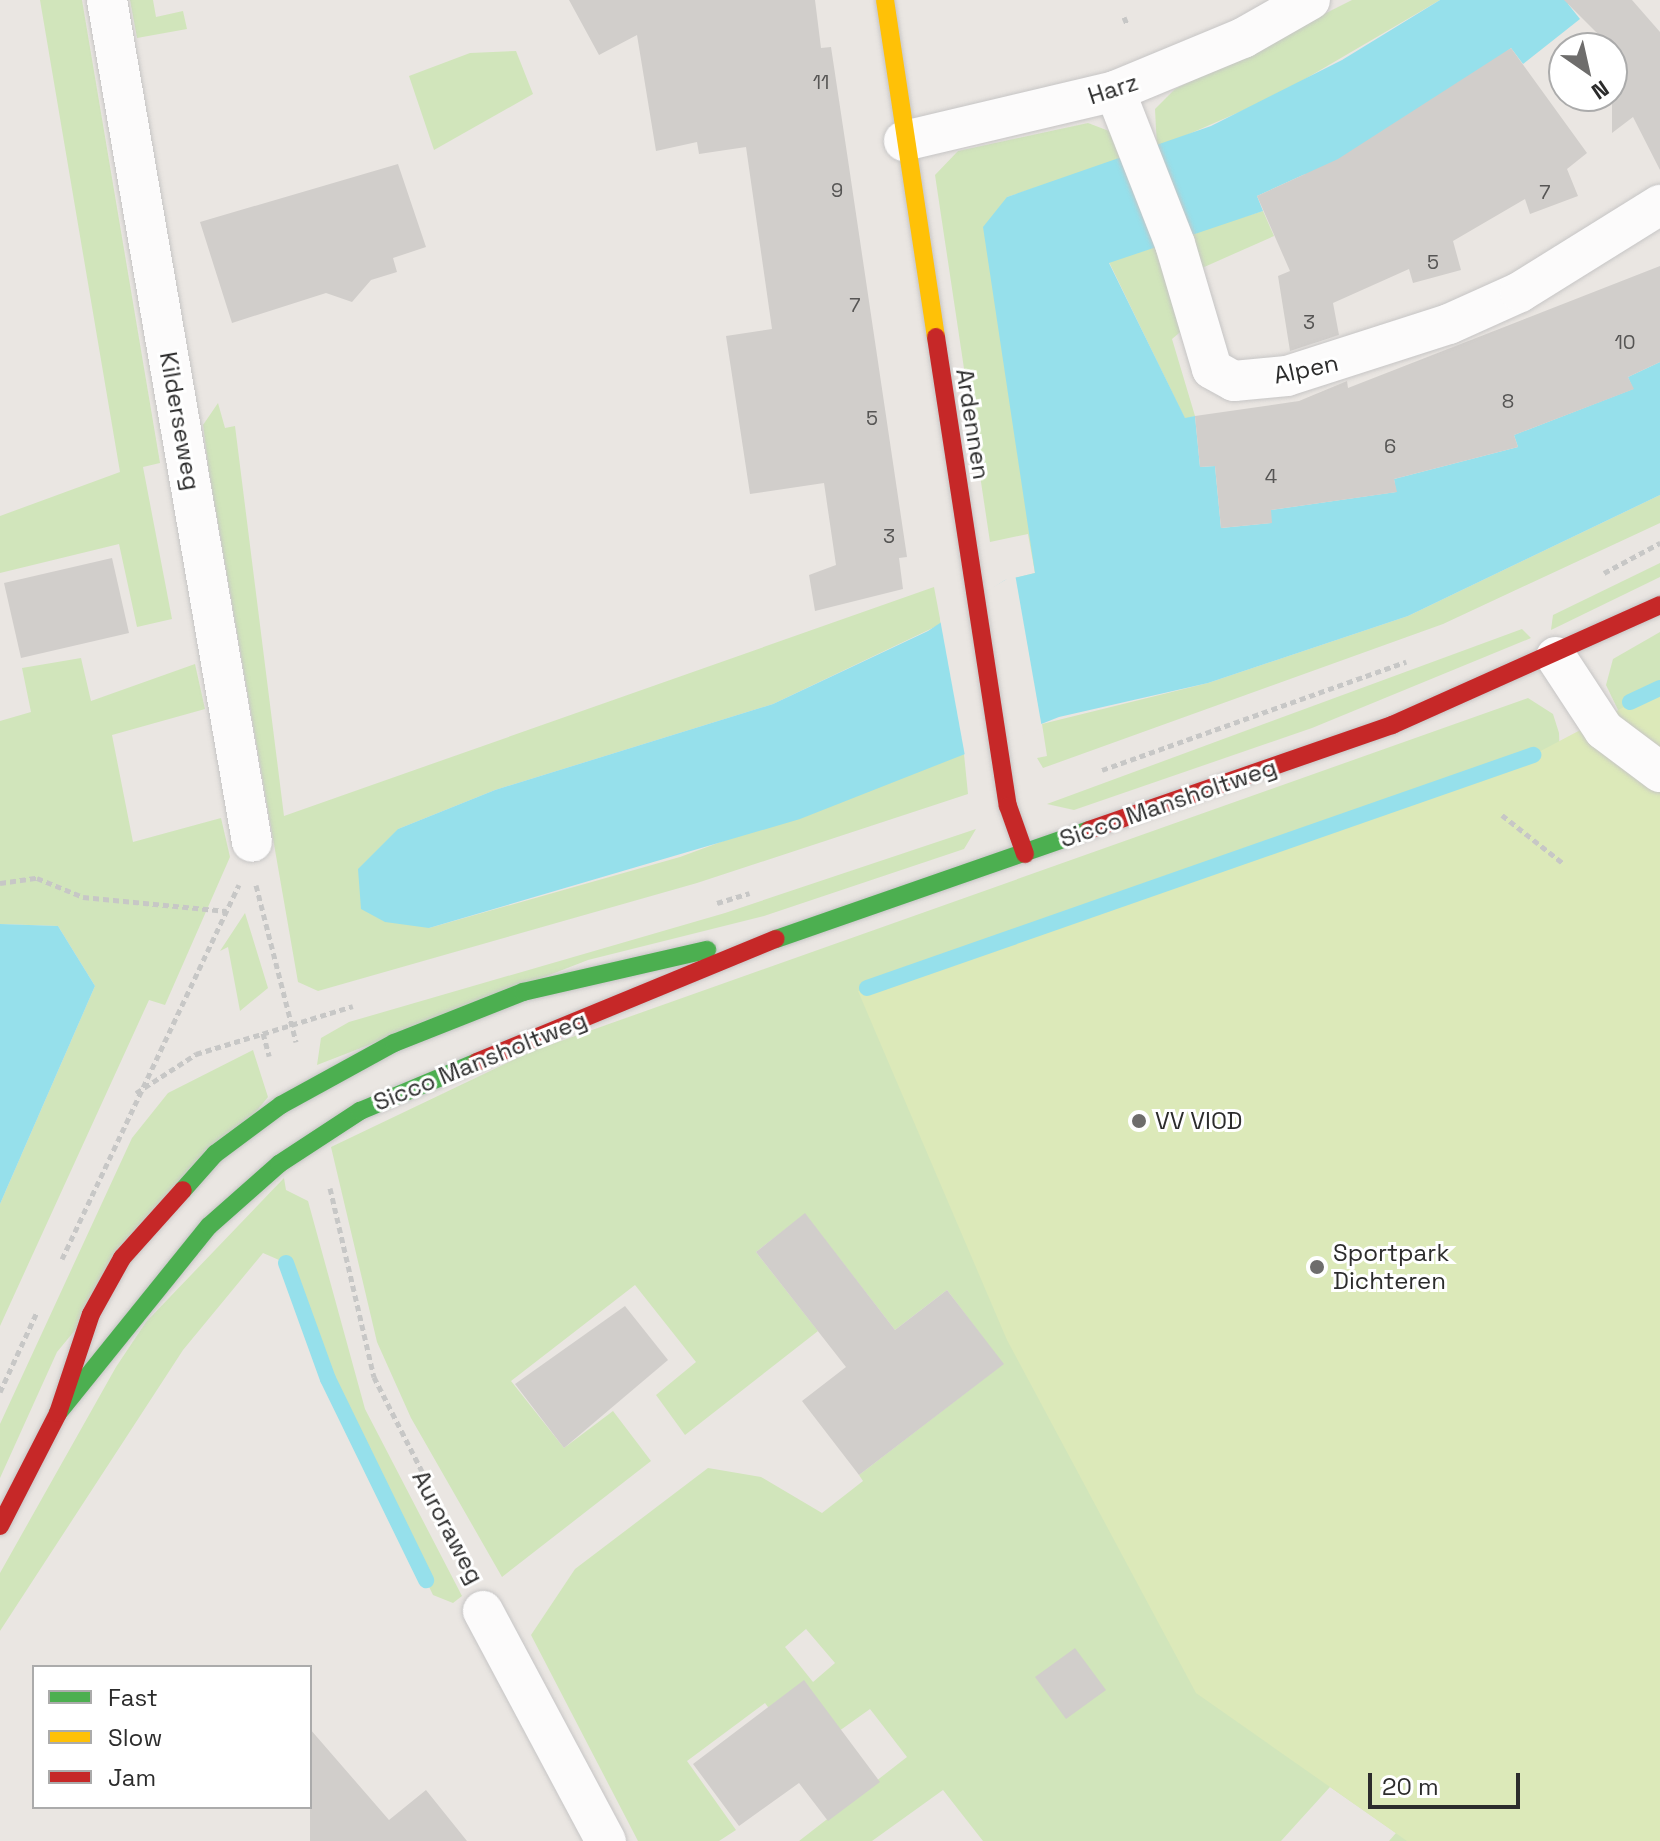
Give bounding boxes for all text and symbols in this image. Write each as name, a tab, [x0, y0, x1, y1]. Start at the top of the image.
north arrow	[1548, 32, 1628, 112]
street label: Harz	[1084, 67, 1142, 111]
house number: 11	[813, 70, 829, 94]
text: N	[1586, 75, 1614, 106]
house number: 9	[831, 178, 843, 202]
house number: 7	[1539, 180, 1551, 204]
house number: 5	[1427, 250, 1439, 274]
house number: 7	[849, 293, 861, 317]
house number: 3	[1303, 310, 1315, 334]
house number: 10	[1614, 330, 1636, 354]
street label: Alpen	[1271, 348, 1341, 390]
street label: Kilderseweg	[154, 350, 206, 492]
street label: Ardennen	[950, 367, 996, 481]
house number: 8	[1502, 389, 1514, 413]
house number: 5	[866, 406, 878, 430]
house number: 6	[1384, 434, 1396, 458]
house number: 4	[1265, 464, 1277, 488]
house number: 3	[883, 524, 895, 548]
street label: Sicco Mansholtweg	[1056, 752, 1280, 854]
street label: Sicco Mansholtweg	[369, 1005, 591, 1117]
place label: VV VIOD	[1155, 1107, 1243, 1135]
marker: VV VIOD	[1130, 1112, 1148, 1130]
place label: Sportpark Dichteren	[1333, 1239, 1449, 1295]
marker: Sportpark Dichteren	[1308, 1258, 1326, 1276]
street label: Auroraweg	[406, 1465, 490, 1589]
legend	[32, 1665, 312, 1809]
text: Fast	[108, 1682, 158, 1713]
text: Slow	[108, 1722, 162, 1753]
scale bar	[1372, 1757, 1524, 1807]
text: Jam	[108, 1762, 156, 1793]
text: 20 m	[1382, 1771, 1439, 1802]

